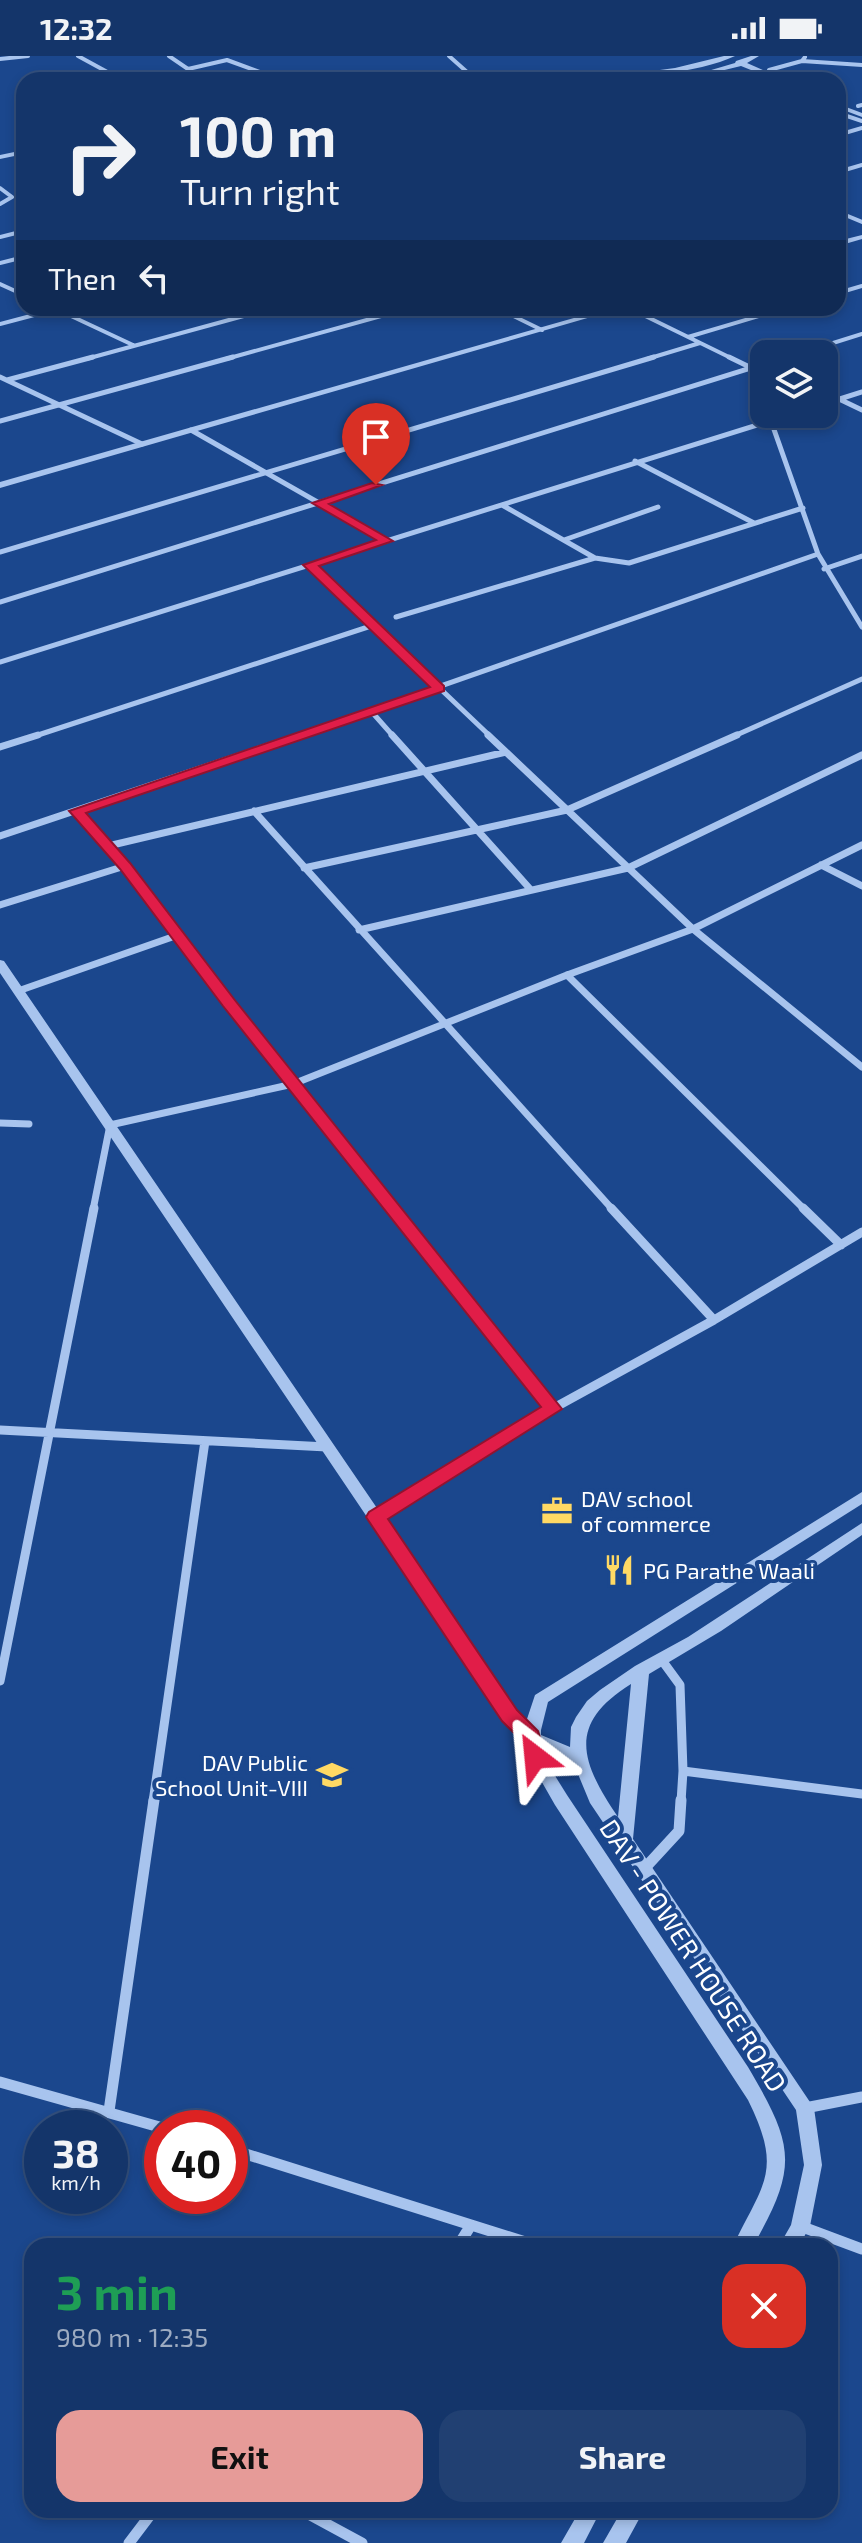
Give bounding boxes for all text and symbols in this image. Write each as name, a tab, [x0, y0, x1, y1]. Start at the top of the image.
text: 12:32	[40, 10, 113, 46]
text: 100 m	[180, 101, 336, 168]
icon: right	[48, 104, 152, 208]
text: Turn right	[180, 169, 340, 212]
icon: left	[132, 256, 176, 300]
text: Then	[48, 260, 116, 296]
map controls	[750, 340, 838, 428]
button: layers	[750, 340, 838, 428]
pin	[342, 403, 410, 485]
icon: arrive	[354, 415, 398, 459]
place label: DAV school of commerce	[581, 1485, 711, 1536]
office icon: DAV school of commerce	[540, 1494, 574, 1528]
restaurant icon: PG Parathe Waali	[602, 1553, 636, 1587]
place label: PG Parathe Waali	[643, 1557, 815, 1583]
position arrow	[493, 1715, 577, 1799]
place label: DAV Public School Unit-VIII	[155, 1749, 308, 1800]
school or university icon: DAV Public School Unit-VIII	[315, 1758, 349, 1792]
street label: DAV - POWER HOUSE ROAD	[594, 1813, 794, 2097]
speed limit sign: 40	[144, 2110, 248, 2214]
text: 38	[52, 2128, 100, 2176]
text: km/h	[51, 2170, 101, 2194]
text: 3 min	[56, 2262, 178, 2320]
button: close	[722, 2264, 806, 2348]
text: 980 m · 12:35	[56, 2321, 208, 2352]
button: Exit	[56, 2410, 423, 2502]
button: Share	[439, 2410, 806, 2502]

